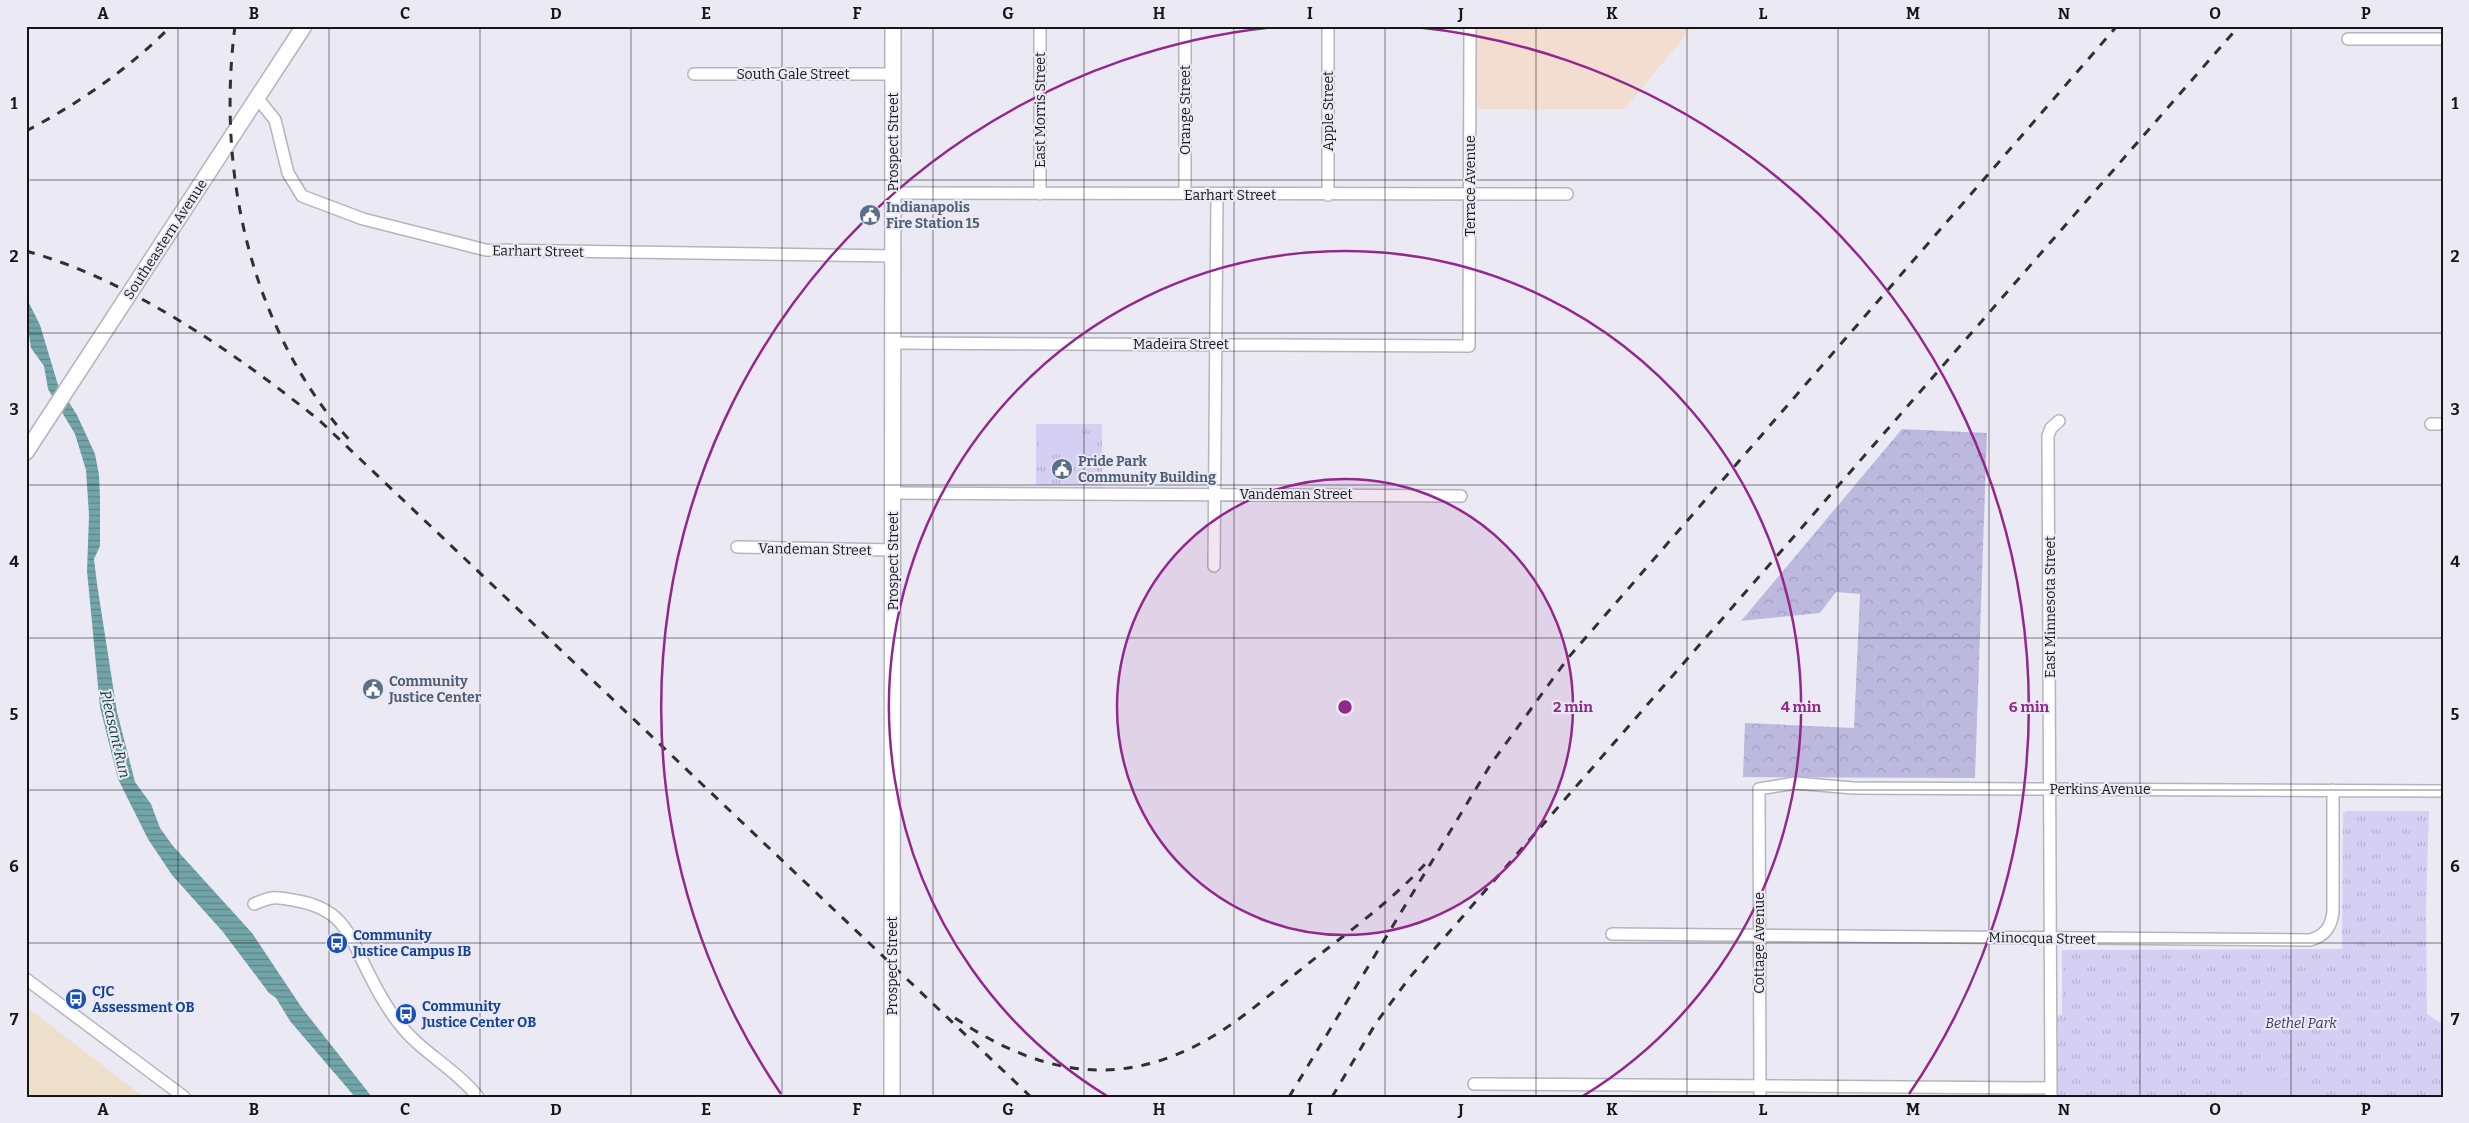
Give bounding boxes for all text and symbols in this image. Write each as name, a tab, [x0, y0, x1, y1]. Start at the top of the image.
text: A	[97, 4, 109, 23]
text: B	[249, 4, 259, 23]
text: C	[400, 4, 410, 23]
text: D	[550, 4, 562, 23]
text: E	[701, 4, 711, 23]
text: F	[853, 4, 862, 23]
text: G	[1002, 4, 1014, 23]
text: H	[1153, 4, 1166, 23]
text: I	[1307, 4, 1313, 23]
text: J	[1457, 4, 1464, 23]
text: K	[1606, 4, 1618, 23]
text: L	[1759, 4, 1768, 23]
text: M	[1906, 4, 1920, 23]
text: N	[2058, 4, 2070, 23]
text: O	[2209, 4, 2221, 23]
text: P	[2361, 4, 2371, 23]
street label: East Morris Street	[1032, 52, 1049, 168]
street label: Orange Street	[1177, 65, 1194, 155]
street label: South Gale Street	[736, 66, 850, 83]
street label: Apple Street	[1320, 71, 1337, 151]
street label: Prospect Street	[885, 92, 902, 192]
text: 1	[11, 94, 18, 113]
text: 1	[2452, 94, 2459, 113]
street label: Terrace Avenue	[1462, 135, 1479, 237]
street label: Southeastern Avenue	[120, 176, 211, 303]
street label: Earhart Street	[1184, 187, 1276, 204]
place label: Indianapolis Fire Station 15	[886, 199, 980, 232]
public building icon: Indianapolis Fire Station 15	[858, 203, 882, 227]
street label: Earhart Street	[492, 242, 584, 261]
text: 2	[9, 247, 19, 266]
text: 2	[2450, 247, 2460, 266]
street label: Madeira Street	[1133, 336, 1229, 353]
text: 3	[9, 400, 19, 419]
text: 3	[2450, 400, 2460, 419]
place label: Pride Park Community Building	[1078, 453, 1216, 486]
public building icon: Pride Park Community Building	[1050, 457, 1074, 481]
street label: Vandeman Street	[1239, 486, 1353, 503]
street label: Prospect Street	[885, 511, 902, 611]
street label: East Minnesota Street	[2042, 536, 2059, 678]
street label: Vandeman Street	[758, 540, 872, 559]
text: 4	[9, 552, 19, 571]
text: 4	[2450, 552, 2460, 571]
place label: Community Justice Center	[388, 673, 482, 706]
public building icon: Community Justice Center	[361, 677, 385, 701]
water label: Pleasant Run	[96, 688, 134, 780]
centre of rings	[1336, 698, 1354, 716]
text: 2 min	[1553, 698, 1593, 716]
text: 4 min	[1781, 698, 1822, 716]
text: 6 min	[2009, 698, 2049, 716]
text: 5	[10, 705, 19, 724]
text: 5	[2451, 705, 2460, 724]
street label: Perkins Avenue	[2049, 781, 2151, 798]
text: 6	[9, 857, 19, 876]
text: 6	[2450, 857, 2460, 876]
street label: Cottage Avenue	[1751, 892, 1768, 994]
street label: Prospect Street	[884, 916, 901, 1016]
place label: Community Justice Campus IB	[352, 927, 471, 960]
street label: Minocqua Street	[1988, 929, 2096, 948]
bus stop icon: Community Justice Campus IB	[325, 931, 349, 955]
place label: CJC Assessment OB	[92, 983, 195, 1016]
bus stop icon: CJC Assessment OB	[64, 987, 88, 1011]
place label: Community Justice Center OB	[421, 998, 536, 1031]
bus stop icon: Community Justice Center OB	[394, 1002, 418, 1026]
text: 7	[10, 1010, 19, 1029]
text: 7	[2451, 1010, 2460, 1029]
park label: Bethel Park	[2265, 1015, 2337, 1032]
text: A	[97, 1100, 109, 1119]
text: B	[249, 1100, 259, 1119]
text: C	[400, 1100, 410, 1119]
text: D	[550, 1100, 562, 1119]
text: E	[701, 1100, 711, 1119]
text: F	[853, 1100, 862, 1119]
text: G	[1002, 1100, 1014, 1119]
text: H	[1153, 1100, 1166, 1119]
text: I	[1307, 1100, 1313, 1119]
text: J	[1457, 1100, 1464, 1119]
text: K	[1606, 1100, 1618, 1119]
text: L	[1759, 1100, 1768, 1119]
text: M	[1906, 1100, 1920, 1119]
text: N	[2058, 1100, 2070, 1119]
text: O	[2209, 1100, 2221, 1119]
text: P	[2361, 1100, 2371, 1119]

